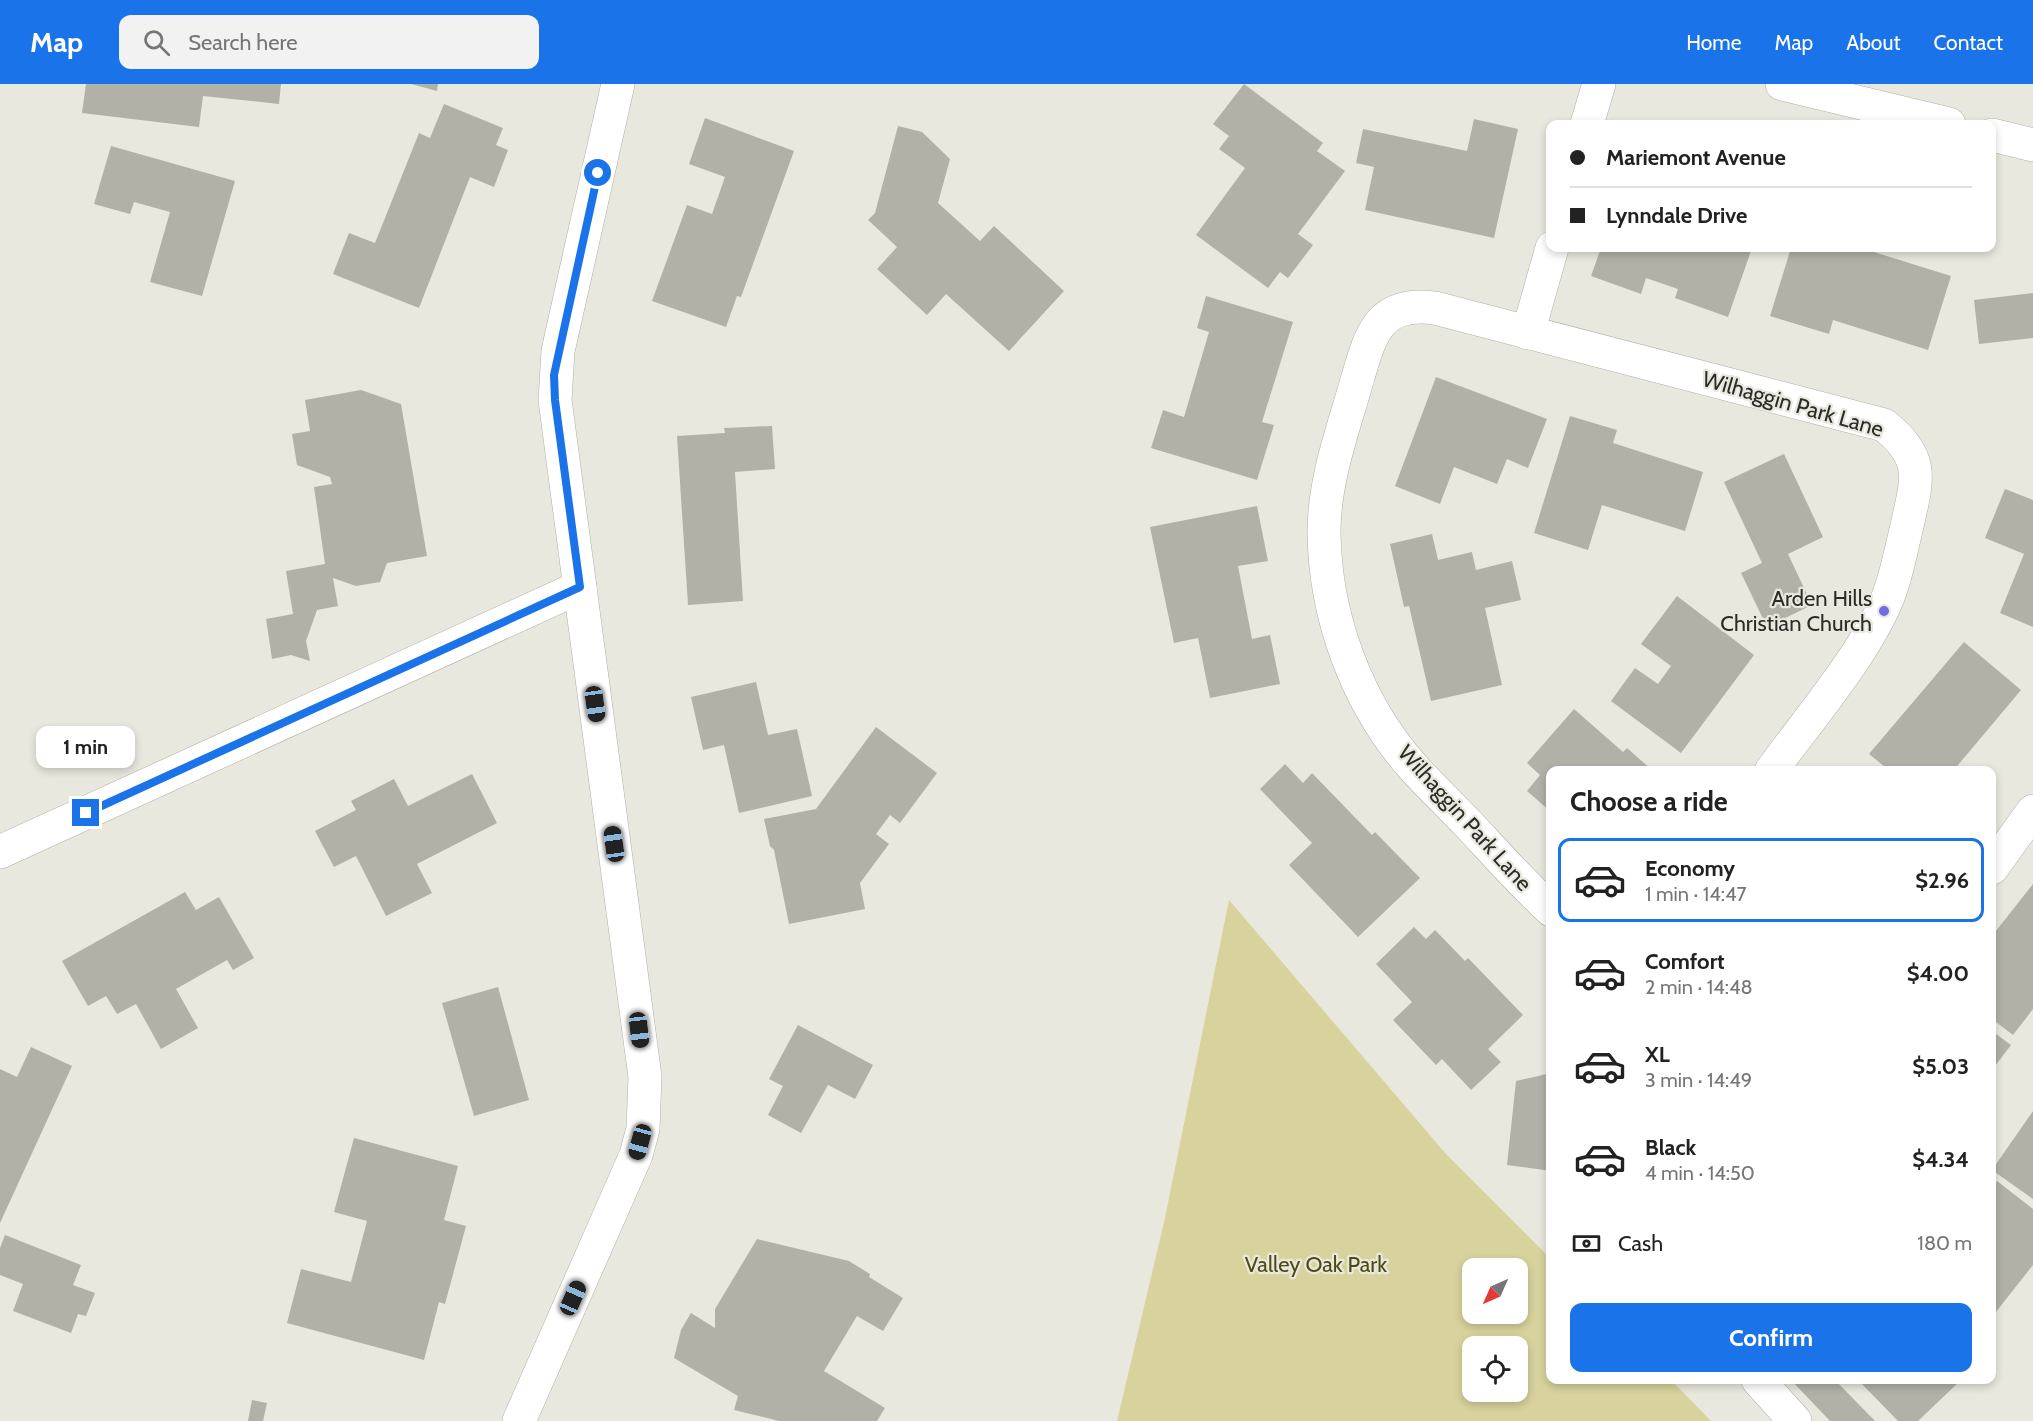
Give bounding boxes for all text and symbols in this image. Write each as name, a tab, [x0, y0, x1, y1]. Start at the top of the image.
search box	[119, 15, 539, 69]
text: Map	[30, 25, 83, 59]
icon: search	[140, 26, 173, 59]
text: Search here	[188, 29, 297, 56]
text: Home	[1686, 30, 1742, 55]
text: Map	[1775, 30, 1813, 55]
text: About	[1846, 30, 1900, 55]
text: Contact	[1933, 30, 2003, 55]
text: Mariemont Avenue	[1606, 144, 1786, 171]
route start	[584, 159, 611, 186]
text: Lynndale Drive	[1606, 202, 1747, 229]
street label: Wilhaggin Park Lane	[1699, 365, 1887, 443]
place label: Arden Hills Christian Church	[1720, 585, 1872, 637]
marker: Arden Hills Christian Church	[1877, 604, 1891, 618]
car	[584, 685, 606, 723]
callout: 1 min	[36, 726, 136, 768]
text: 1 min	[63, 735, 108, 759]
street label: Wilhaggin Park Lane	[1392, 739, 1538, 897]
text: Choose a ride	[1570, 785, 1728, 818]
route end	[72, 799, 99, 826]
car	[603, 825, 625, 863]
icon: car	[1573, 853, 1627, 907]
text: Economy	[1645, 855, 1735, 882]
text: $2.96	[1915, 867, 1969, 894]
text: 1 min · 14:47	[1645, 882, 1747, 906]
icon: car	[1573, 946, 1627, 1000]
text: Comfort	[1645, 948, 1724, 975]
text: $4.00	[1907, 960, 1969, 987]
text: 2 min · 14:48	[1645, 975, 1753, 999]
car	[628, 1011, 650, 1049]
icon: car	[1573, 1039, 1627, 1093]
text: XL	[1645, 1041, 1670, 1068]
text: $5.03	[1912, 1053, 1969, 1080]
text: 3 min · 14:49	[1645, 1068, 1752, 1092]
car	[627, 1122, 653, 1162]
icon: car	[1573, 1132, 1627, 1186]
text: Black	[1645, 1134, 1696, 1161]
text: $4.34	[1912, 1146, 1969, 1173]
text: 4 min · 14:50	[1645, 1161, 1755, 1185]
icon: cash	[1570, 1227, 1603, 1260]
text: Cash	[1618, 1230, 1663, 1257]
text: 180 m	[1917, 1231, 1972, 1255]
park label: Valley Oak Park	[1245, 1251, 1387, 1278]
north arrow	[1462, 1258, 1528, 1324]
map controls	[1462, 1258, 1528, 1402]
car	[557, 1278, 589, 1318]
button: Confirm	[1570, 1303, 1972, 1372]
button: locate	[1462, 1336, 1528, 1402]

